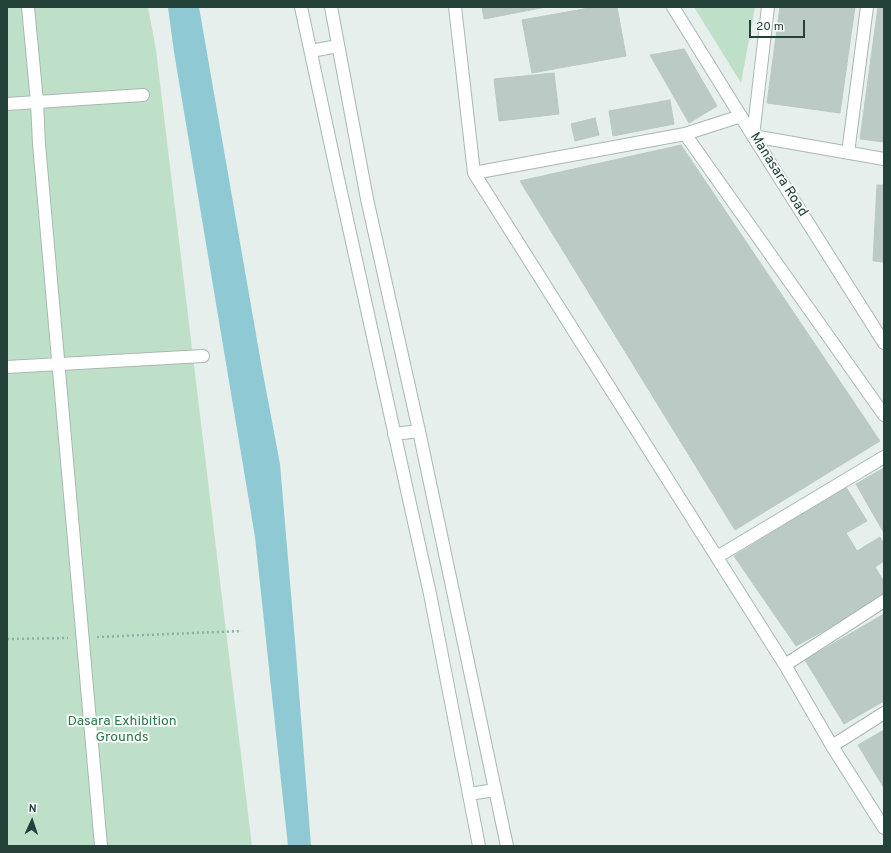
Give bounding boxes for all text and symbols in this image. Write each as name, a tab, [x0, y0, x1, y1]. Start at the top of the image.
scale bar	[751, 12, 807, 38]
text: 20 m	[756, 19, 784, 35]
street label: Manasara Road	[745, 130, 811, 220]
park label: Dasara Exhibition Grounds	[67, 714, 177, 746]
north arrow	[12, 801, 52, 841]
text: N	[28, 802, 37, 816]

